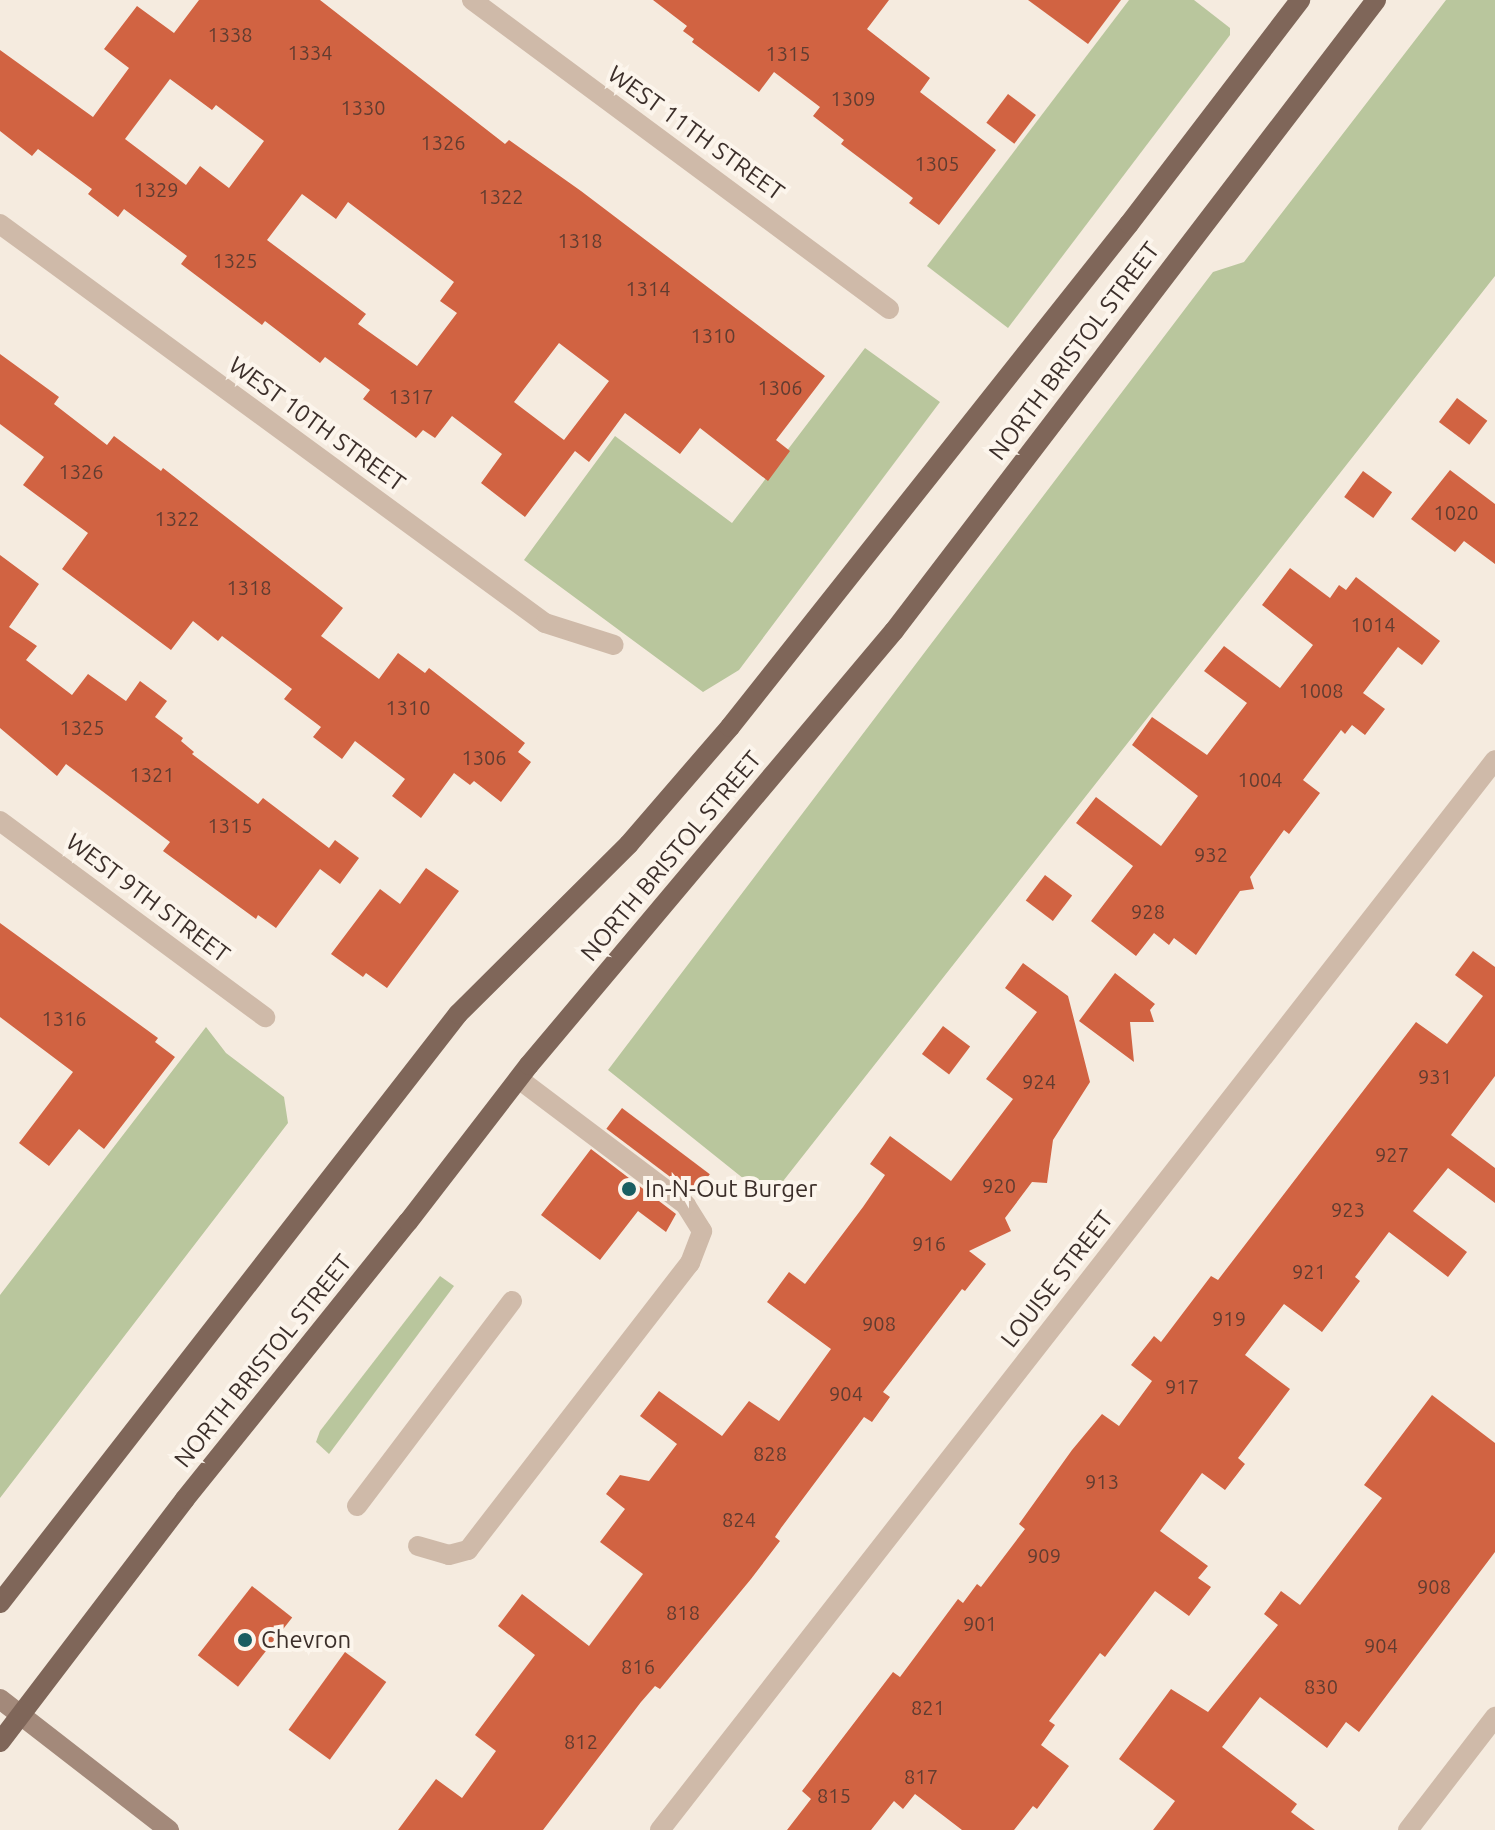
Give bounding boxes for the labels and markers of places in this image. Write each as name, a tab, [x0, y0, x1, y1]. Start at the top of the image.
place label: In-N-Out Burger	[645, 1175, 817, 1203]
marker: In-N-Out Burger	[620, 1180, 638, 1198]
place label: Chevron	[261, 1626, 351, 1654]
marker: Chevron	[236, 1631, 254, 1649]

